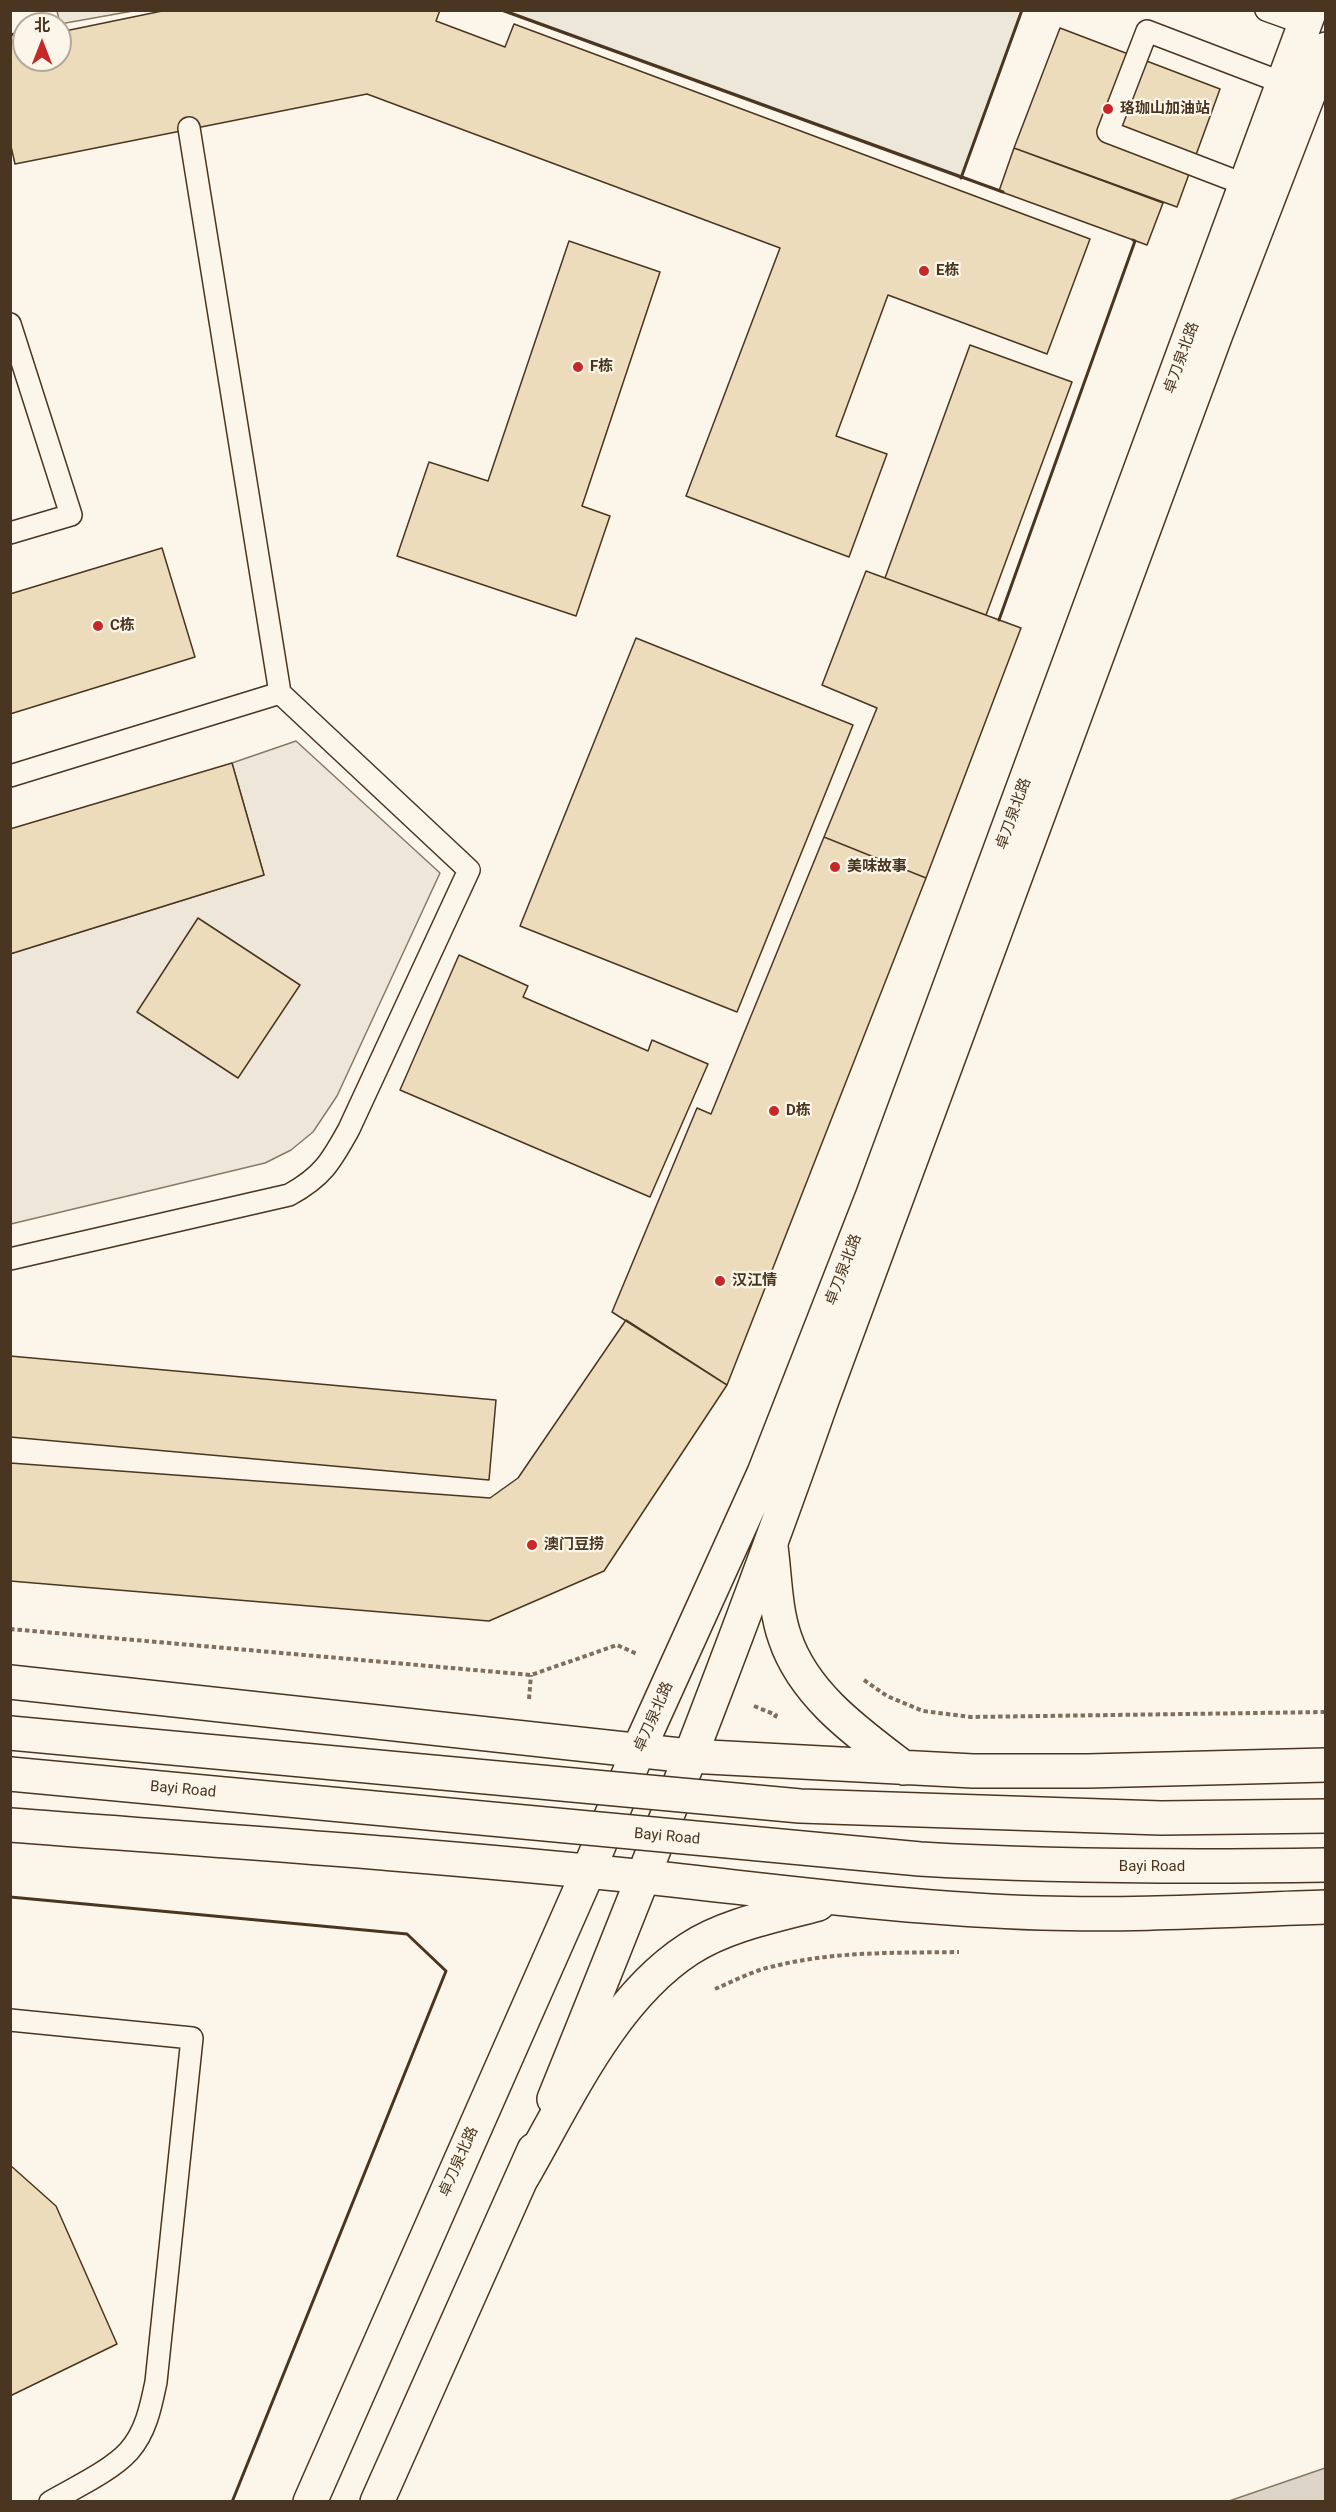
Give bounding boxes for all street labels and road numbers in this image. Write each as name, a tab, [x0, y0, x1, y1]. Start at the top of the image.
street label: 卓刀泉北路	[1161, 320, 1203, 396]
street label: 卓刀泉北路	[993, 776, 1035, 852]
street label: 卓刀泉北路	[822, 1232, 866, 1308]
street label: 卓刀泉北路	[631, 1679, 677, 1755]
street label: Bayi Road	[149, 1778, 217, 1802]
street label: Bayi Road	[633, 1825, 701, 1849]
street label: Bayi Road	[1119, 1858, 1185, 1876]
street label: 卓刀泉北路	[436, 2124, 482, 2200]

